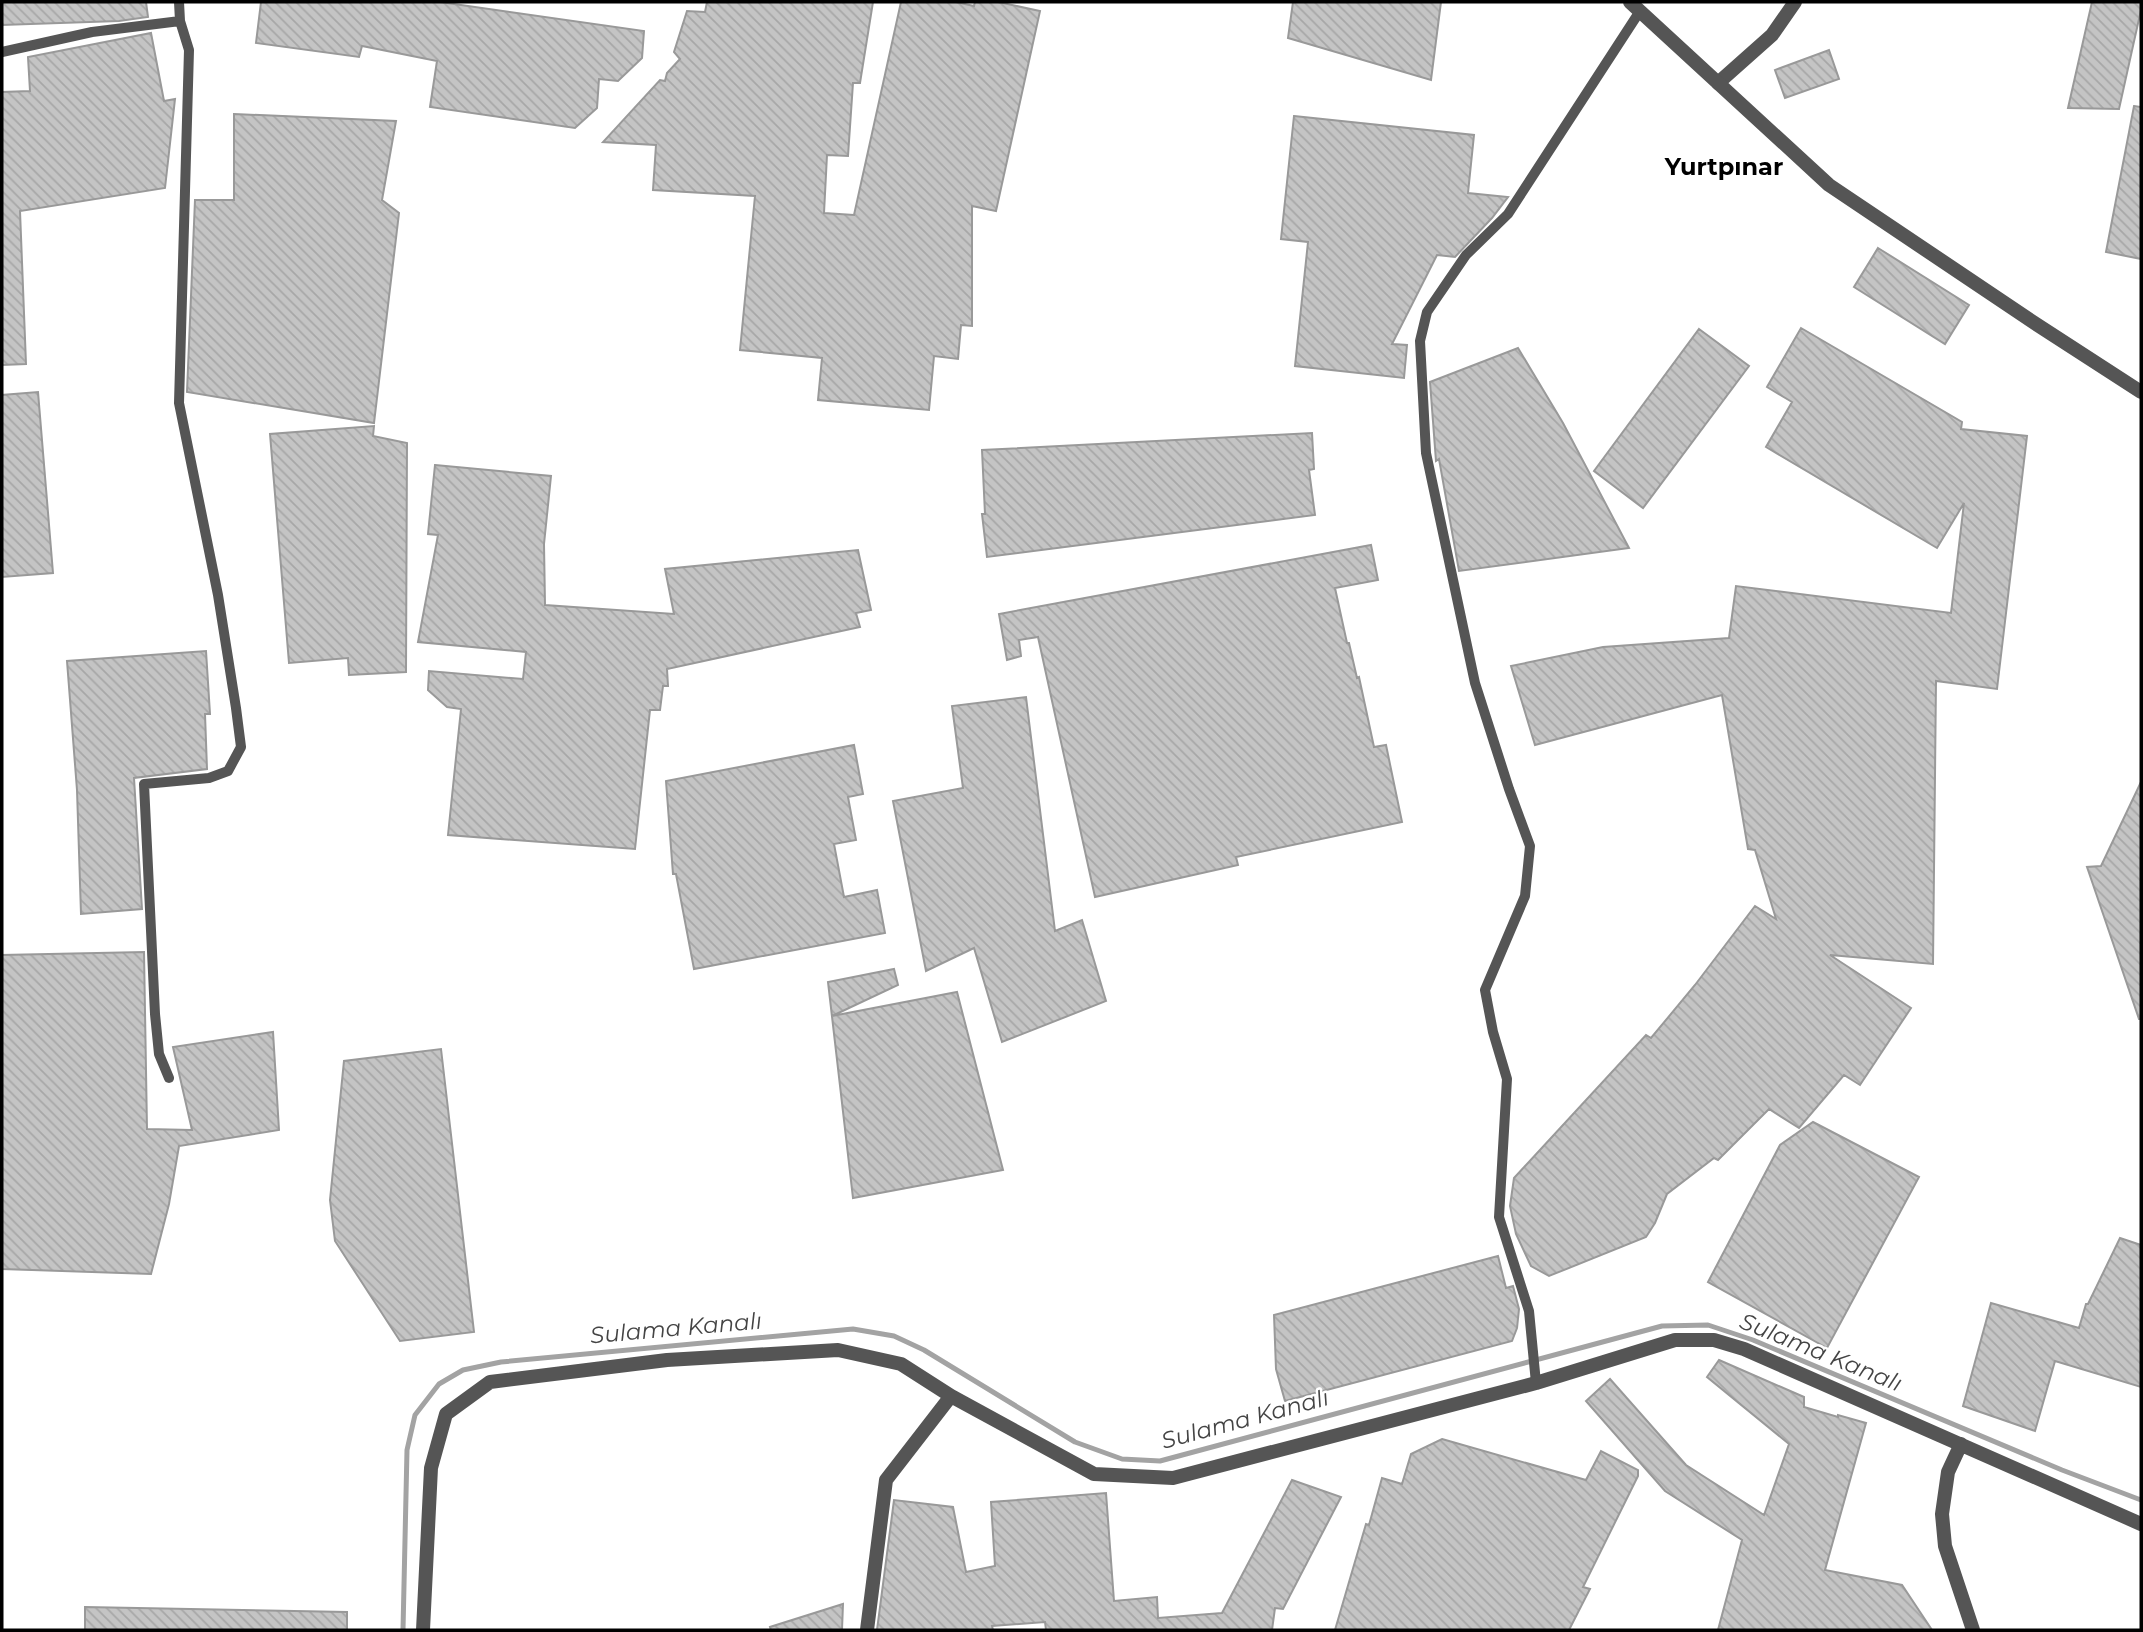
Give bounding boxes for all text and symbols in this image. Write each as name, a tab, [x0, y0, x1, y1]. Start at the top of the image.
district label: Yurtpınar	[1664, 152, 1783, 181]
water label: Sulama Kanalı	[589, 1307, 763, 1349]
water label: Sulama Kanalı	[1736, 1307, 1906, 1397]
water label: Sulama Kanalı	[1158, 1383, 1332, 1455]

